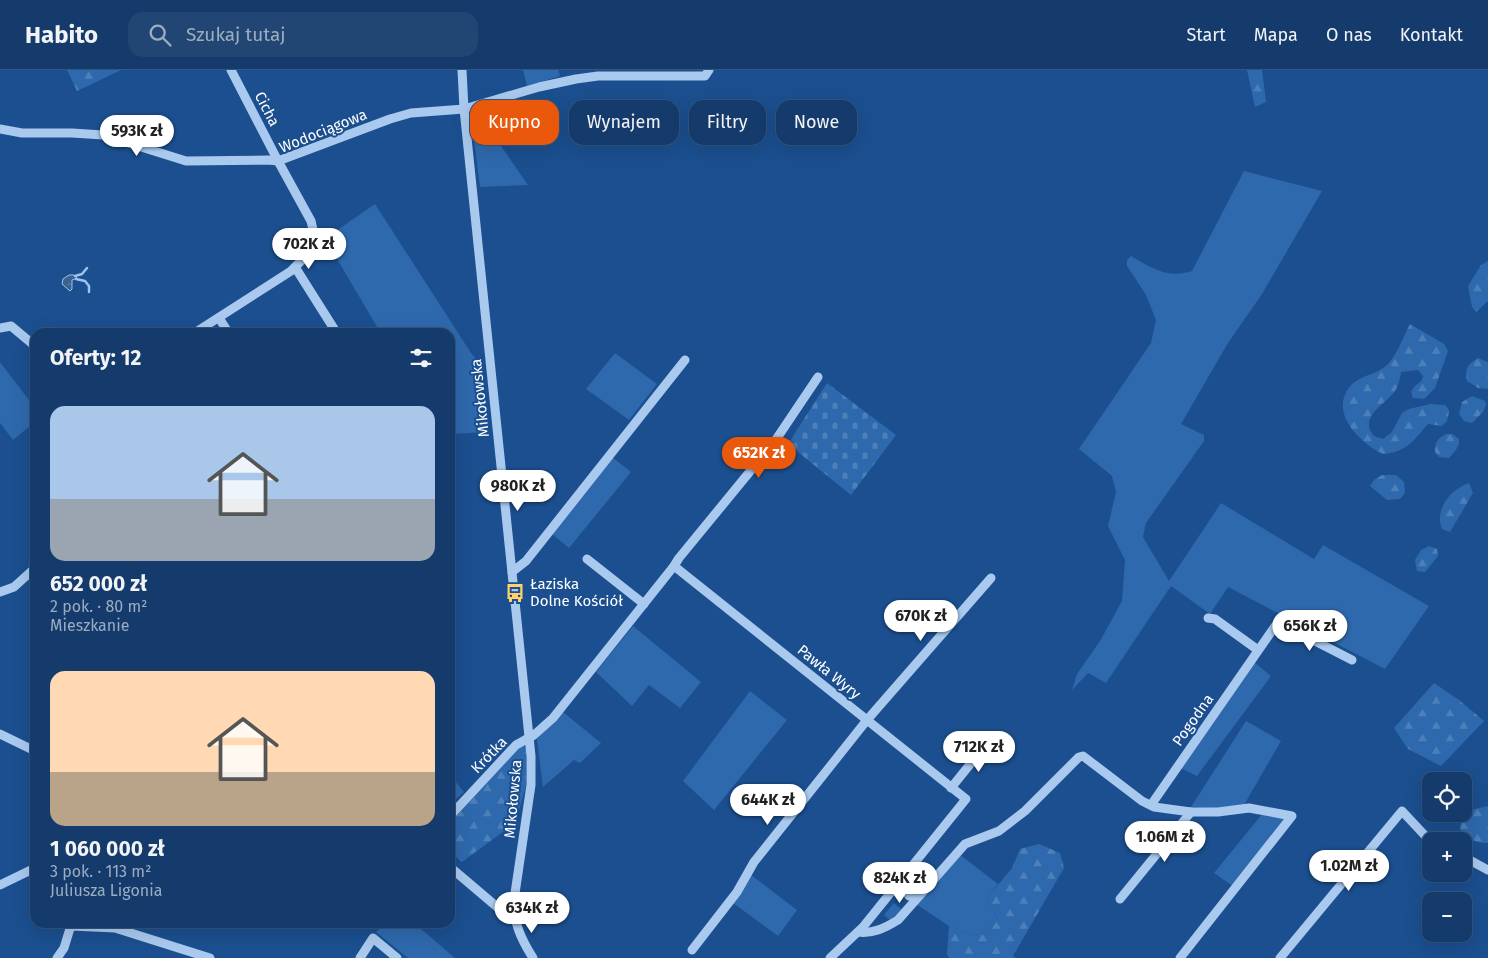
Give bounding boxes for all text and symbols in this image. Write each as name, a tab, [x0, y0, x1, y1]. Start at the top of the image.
search box	[128, 12, 478, 57]
text: Habito	[25, 21, 98, 49]
icon: search	[146, 21, 174, 49]
text: Szukaj tutaj	[186, 23, 285, 46]
text: Start	[1186, 24, 1226, 46]
text: Mapa	[1254, 24, 1298, 46]
text: O nas	[1326, 24, 1372, 46]
text: Kontakt	[1400, 24, 1463, 46]
street label: Cicha	[251, 89, 283, 129]
chip: Kupno	[470, 100, 559, 145]
chip: Wynajem	[569, 100, 679, 145]
chip: Filtry	[689, 100, 766, 145]
chip: Nowe	[776, 100, 857, 145]
street label: Wodociągowa	[276, 105, 370, 157]
pin: 593K zł	[91, 114, 183, 157]
text: 593K zł	[111, 121, 163, 140]
pin: 702K zł	[263, 228, 355, 270]
text: 702K zł	[283, 234, 335, 253]
icon: filters	[407, 344, 435, 372]
text: Oferty: 12	[50, 345, 141, 371]
street label: Mikołowska	[467, 358, 493, 438]
pin: 652K zł	[713, 436, 805, 479]
icon: home	[198, 439, 288, 529]
text: 652K zł	[733, 443, 785, 462]
pin: 980K zł	[472, 470, 564, 512]
text: 980K zł	[491, 476, 545, 495]
text: 652 000 zł	[50, 571, 147, 597]
place label: Łaziska Dolne Kościół	[530, 575, 623, 610]
bus stop icon: Łaziska Dolne Kościół	[504, 582, 526, 604]
text: 2 pok. · 80 m²	[50, 597, 147, 616]
pin: 670K zł	[875, 600, 967, 642]
text: 670K zł	[895, 606, 947, 625]
pin: 656K zł	[1264, 610, 1356, 652]
text: Mieszkanie	[50, 616, 129, 635]
text: 656K zł	[1283, 616, 1337, 635]
street label: Pawła Wyry	[794, 641, 865, 703]
street label: Pogodna	[1169, 691, 1217, 749]
icon: home	[198, 704, 288, 794]
pin: 712K zł	[933, 730, 1025, 773]
street label: Krótka	[467, 733, 511, 777]
text: 712K zł	[954, 737, 1004, 756]
street label: Mikołowska	[501, 759, 525, 839]
map controls	[1422, 772, 1472, 942]
button: locate	[1422, 772, 1472, 822]
pin: 644K zł	[722, 784, 814, 826]
text: 644K zł	[741, 790, 795, 809]
pin: 1.06M zł	[1113, 820, 1217, 863]
text: 1.06M zł	[1136, 827, 1194, 846]
button: +	[1422, 832, 1472, 882]
text: 1 060 000 zł	[50, 836, 165, 862]
pin: 1.02M zł	[1297, 850, 1401, 892]
text: 1.02M zł	[1320, 856, 1378, 875]
text: 3 pok. · 113 m²	[50, 862, 151, 881]
pin: 824K zł	[854, 862, 946, 904]
text: 824K zł	[874, 868, 926, 887]
text: Juliusza Ligonia	[50, 881, 162, 900]
pin: 634K zł	[486, 892, 578, 934]
button: −	[1422, 892, 1472, 942]
text: 634K zł	[506, 898, 558, 917]

